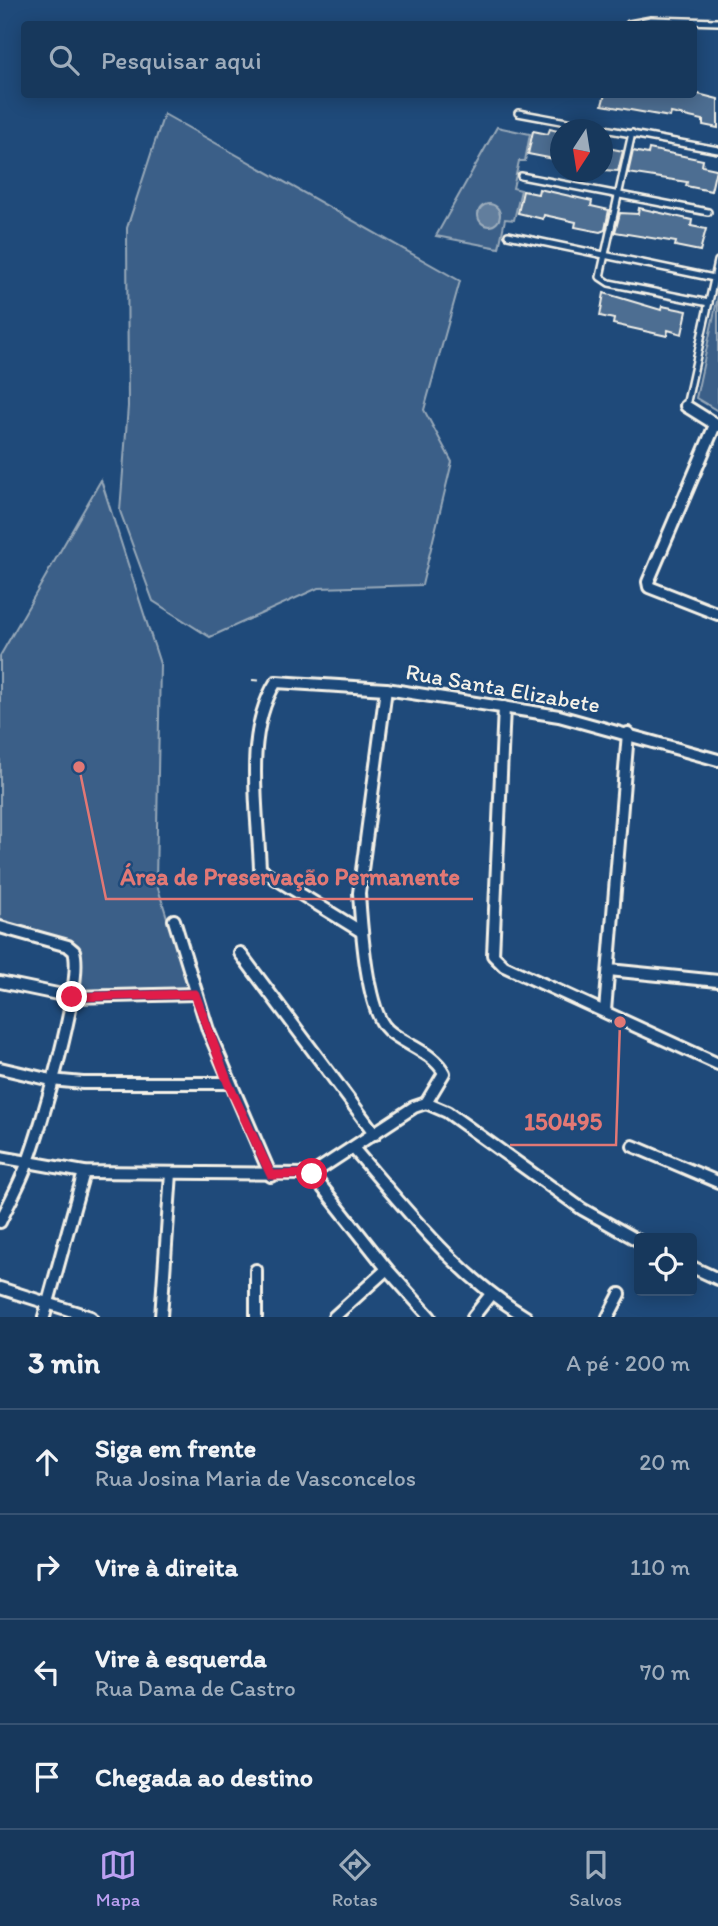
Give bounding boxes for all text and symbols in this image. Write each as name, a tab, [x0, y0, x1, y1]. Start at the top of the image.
search box	[21, 21, 697, 98]
icon: search	[45, 41, 83, 79]
text: Pesquisar aqui	[101, 44, 262, 76]
north arrow	[550, 119, 613, 182]
street label: Rua Santa Elizabete	[404, 657, 602, 719]
callout: Área de Preservação Permanente	[106, 854, 473, 899]
text: Área de Preservação Permanente	[119, 862, 460, 892]
route end	[56, 981, 87, 1012]
callout: 150495	[510, 1100, 616, 1145]
text: 150495	[524, 1107, 602, 1136]
route start	[296, 1158, 327, 1189]
map controls	[634, 1233, 697, 1296]
button: locate	[634, 1233, 697, 1296]
text: 3 min	[28, 1344, 100, 1381]
text: A pé · 200 m	[566, 1349, 690, 1377]
text: Siga em frente	[95, 1432, 256, 1464]
icon: ahead	[28, 1443, 66, 1481]
text: 20 m	[639, 1448, 690, 1476]
text: Rua Josina Maria de Vasconcelos	[95, 1464, 416, 1492]
icon: right	[28, 1548, 66, 1586]
text: Vire à direita	[95, 1551, 238, 1583]
text: 110 m	[630, 1553, 690, 1581]
text: Vire à esquerda	[95, 1642, 267, 1674]
icon: left	[28, 1653, 66, 1691]
text: 70 m	[640, 1658, 690, 1686]
text: Rua Dama de Castro	[95, 1674, 296, 1702]
icon: arrive	[28, 1758, 66, 1796]
text: Chegada ao destino	[95, 1761, 313, 1793]
tab: Mapa	[96, 1846, 140, 1911]
tab: Rotas	[332, 1846, 378, 1911]
tab: Salvos	[569, 1846, 622, 1911]

